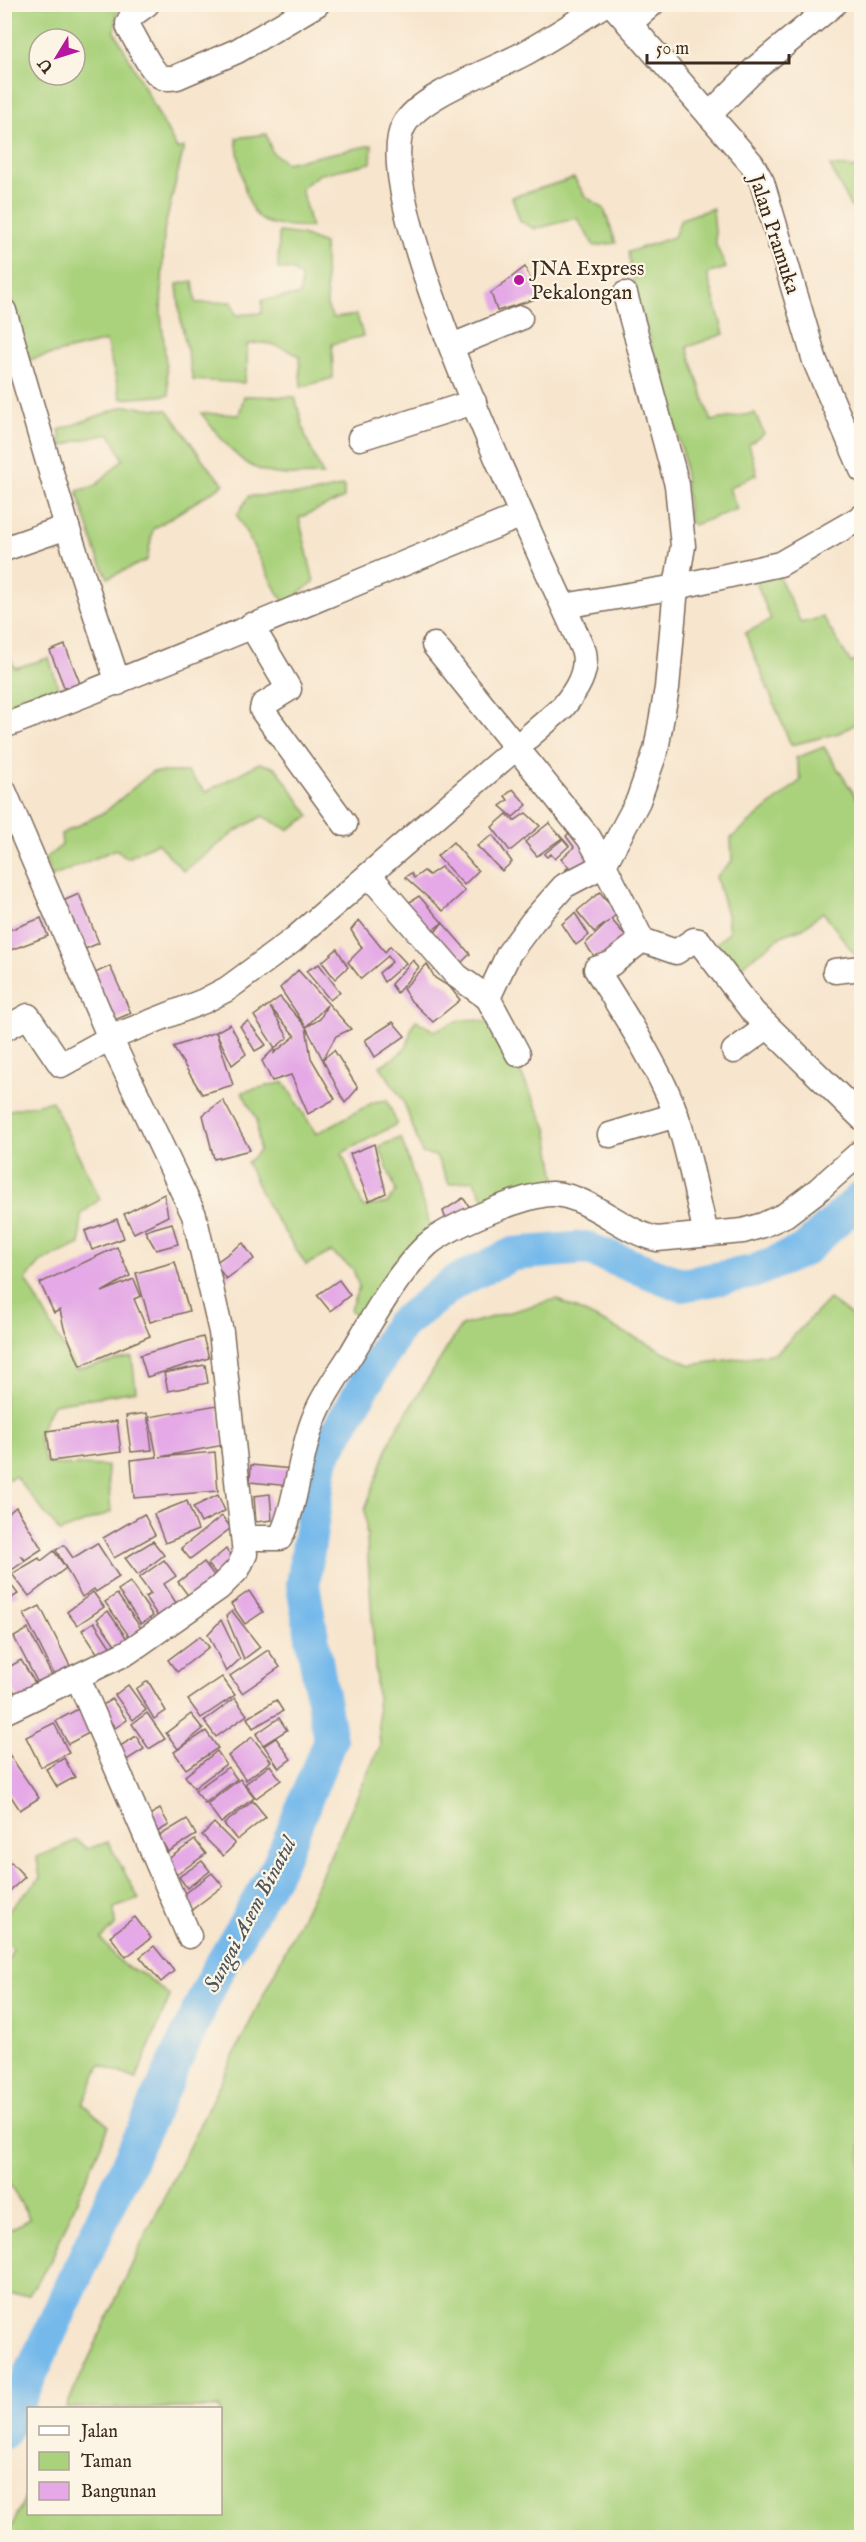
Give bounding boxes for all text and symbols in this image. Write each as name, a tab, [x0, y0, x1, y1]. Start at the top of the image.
north arrow	[27, 27, 87, 87]
scale bar	[647, 27, 790, 65]
text: 50 m	[656, 38, 689, 61]
text: U	[34, 53, 59, 77]
street label: Jalan Pramuka	[741, 169, 806, 298]
place label: JNA Express Pekalongan	[529, 256, 644, 307]
marker: JNA Express Pekalongan	[512, 273, 526, 287]
water label: Sungai Asem Binatul	[198, 1831, 304, 1997]
legend	[27, 2407, 222, 2515]
text: Jalan	[79, 2421, 118, 2444]
text: Taman	[81, 2451, 132, 2474]
text: Bangunan	[81, 2481, 157, 2504]

